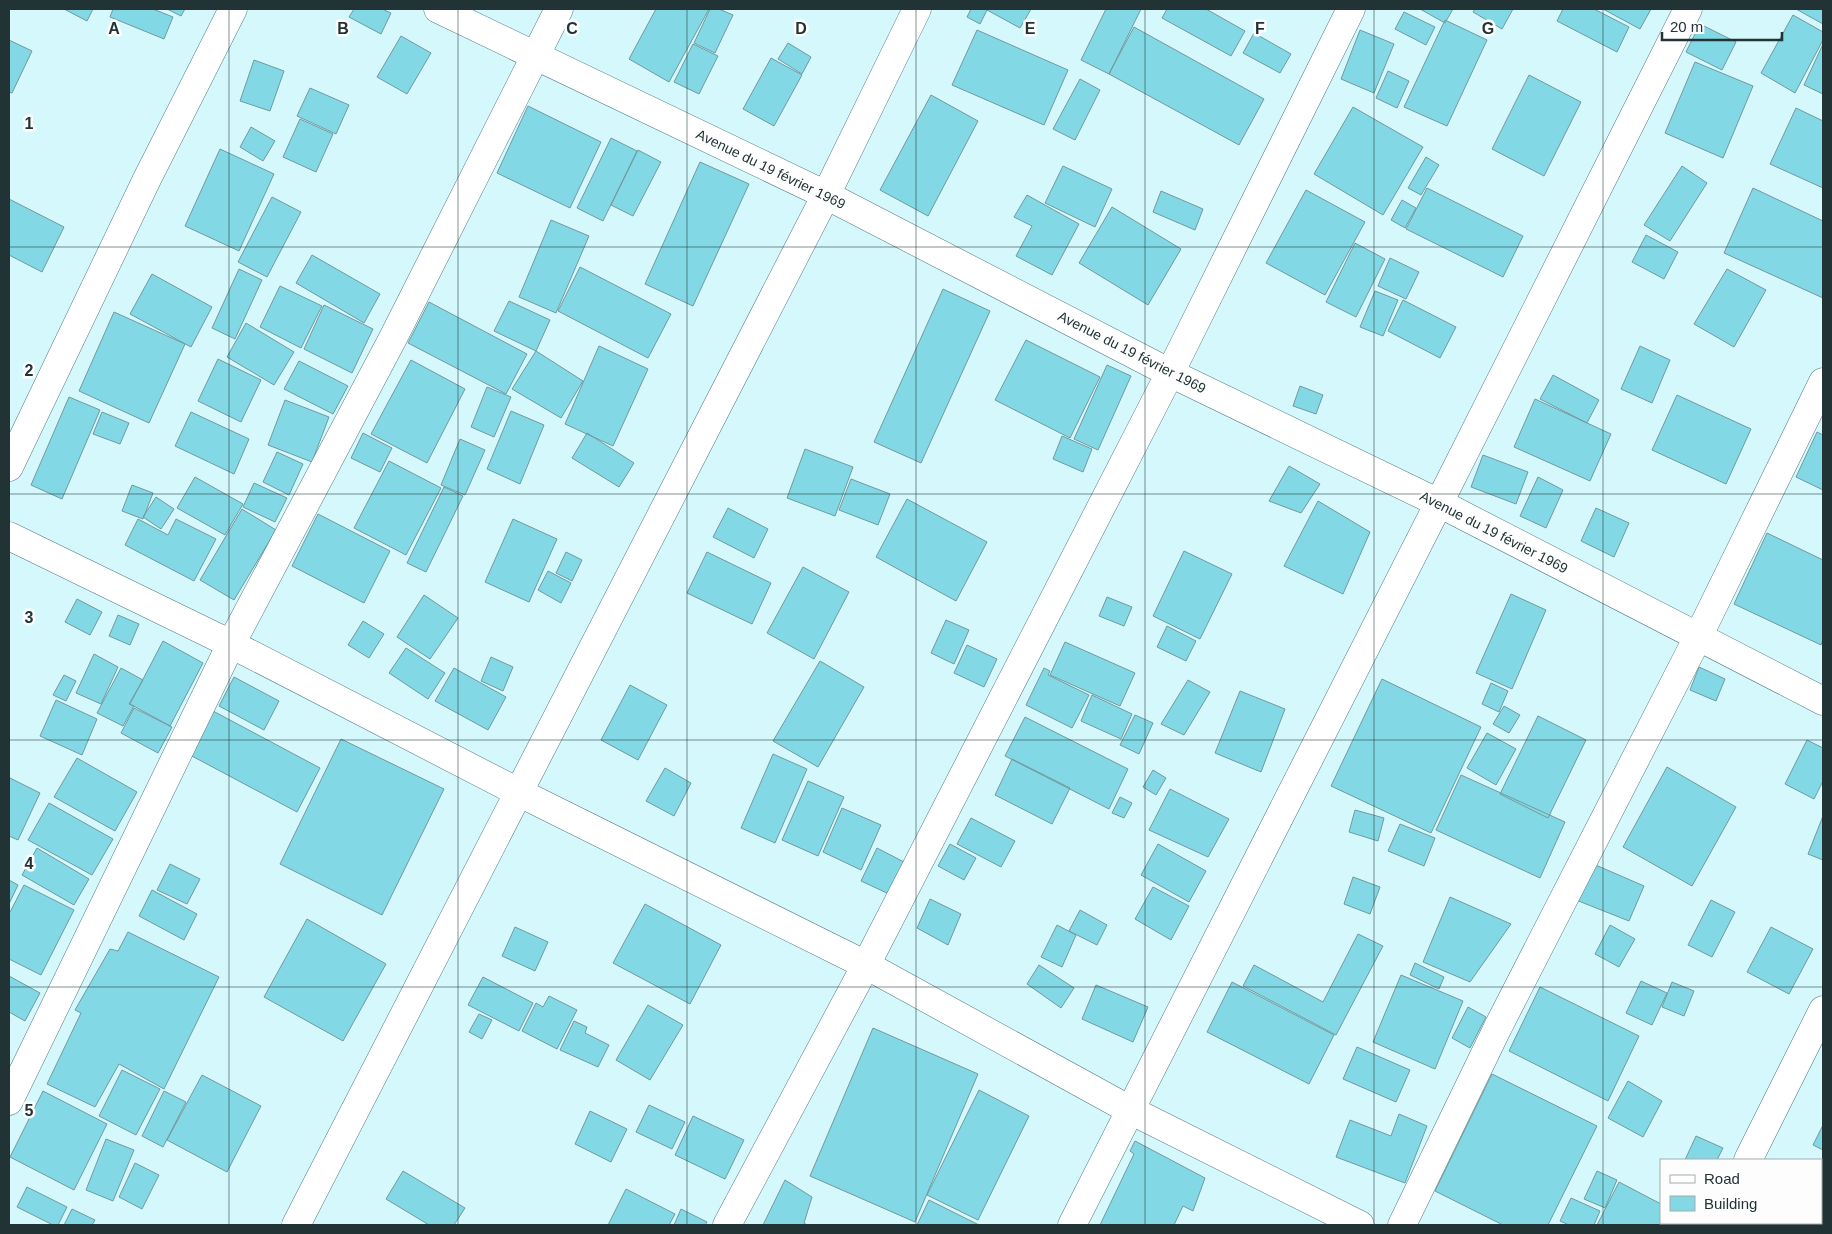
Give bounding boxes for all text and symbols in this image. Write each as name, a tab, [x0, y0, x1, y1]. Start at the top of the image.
scale bar	[1662, 10, 1782, 42]
text: 20 m	[1670, 18, 1703, 35]
text: A	[108, 20, 120, 37]
text: B	[337, 20, 349, 37]
text: C	[566, 20, 578, 37]
text: D	[795, 20, 807, 37]
text: E	[1025, 20, 1036, 37]
text: F	[1255, 20, 1265, 37]
text: G	[1482, 20, 1494, 37]
text: 1	[25, 115, 34, 132]
street label: Avenue du 19 février 1969	[694, 126, 848, 212]
street label: Avenue du 19 février 1969	[1055, 308, 1209, 396]
text: 2	[25, 362, 34, 379]
street label: Avenue du 19 février 1969	[1417, 488, 1571, 576]
text: 3	[25, 609, 34, 626]
text: 4	[25, 855, 34, 872]
text: 5	[25, 1102, 34, 1119]
legend	[1660, 1159, 1822, 1224]
text: Road	[1704, 1170, 1740, 1187]
text: Building	[1704, 1195, 1757, 1212]

